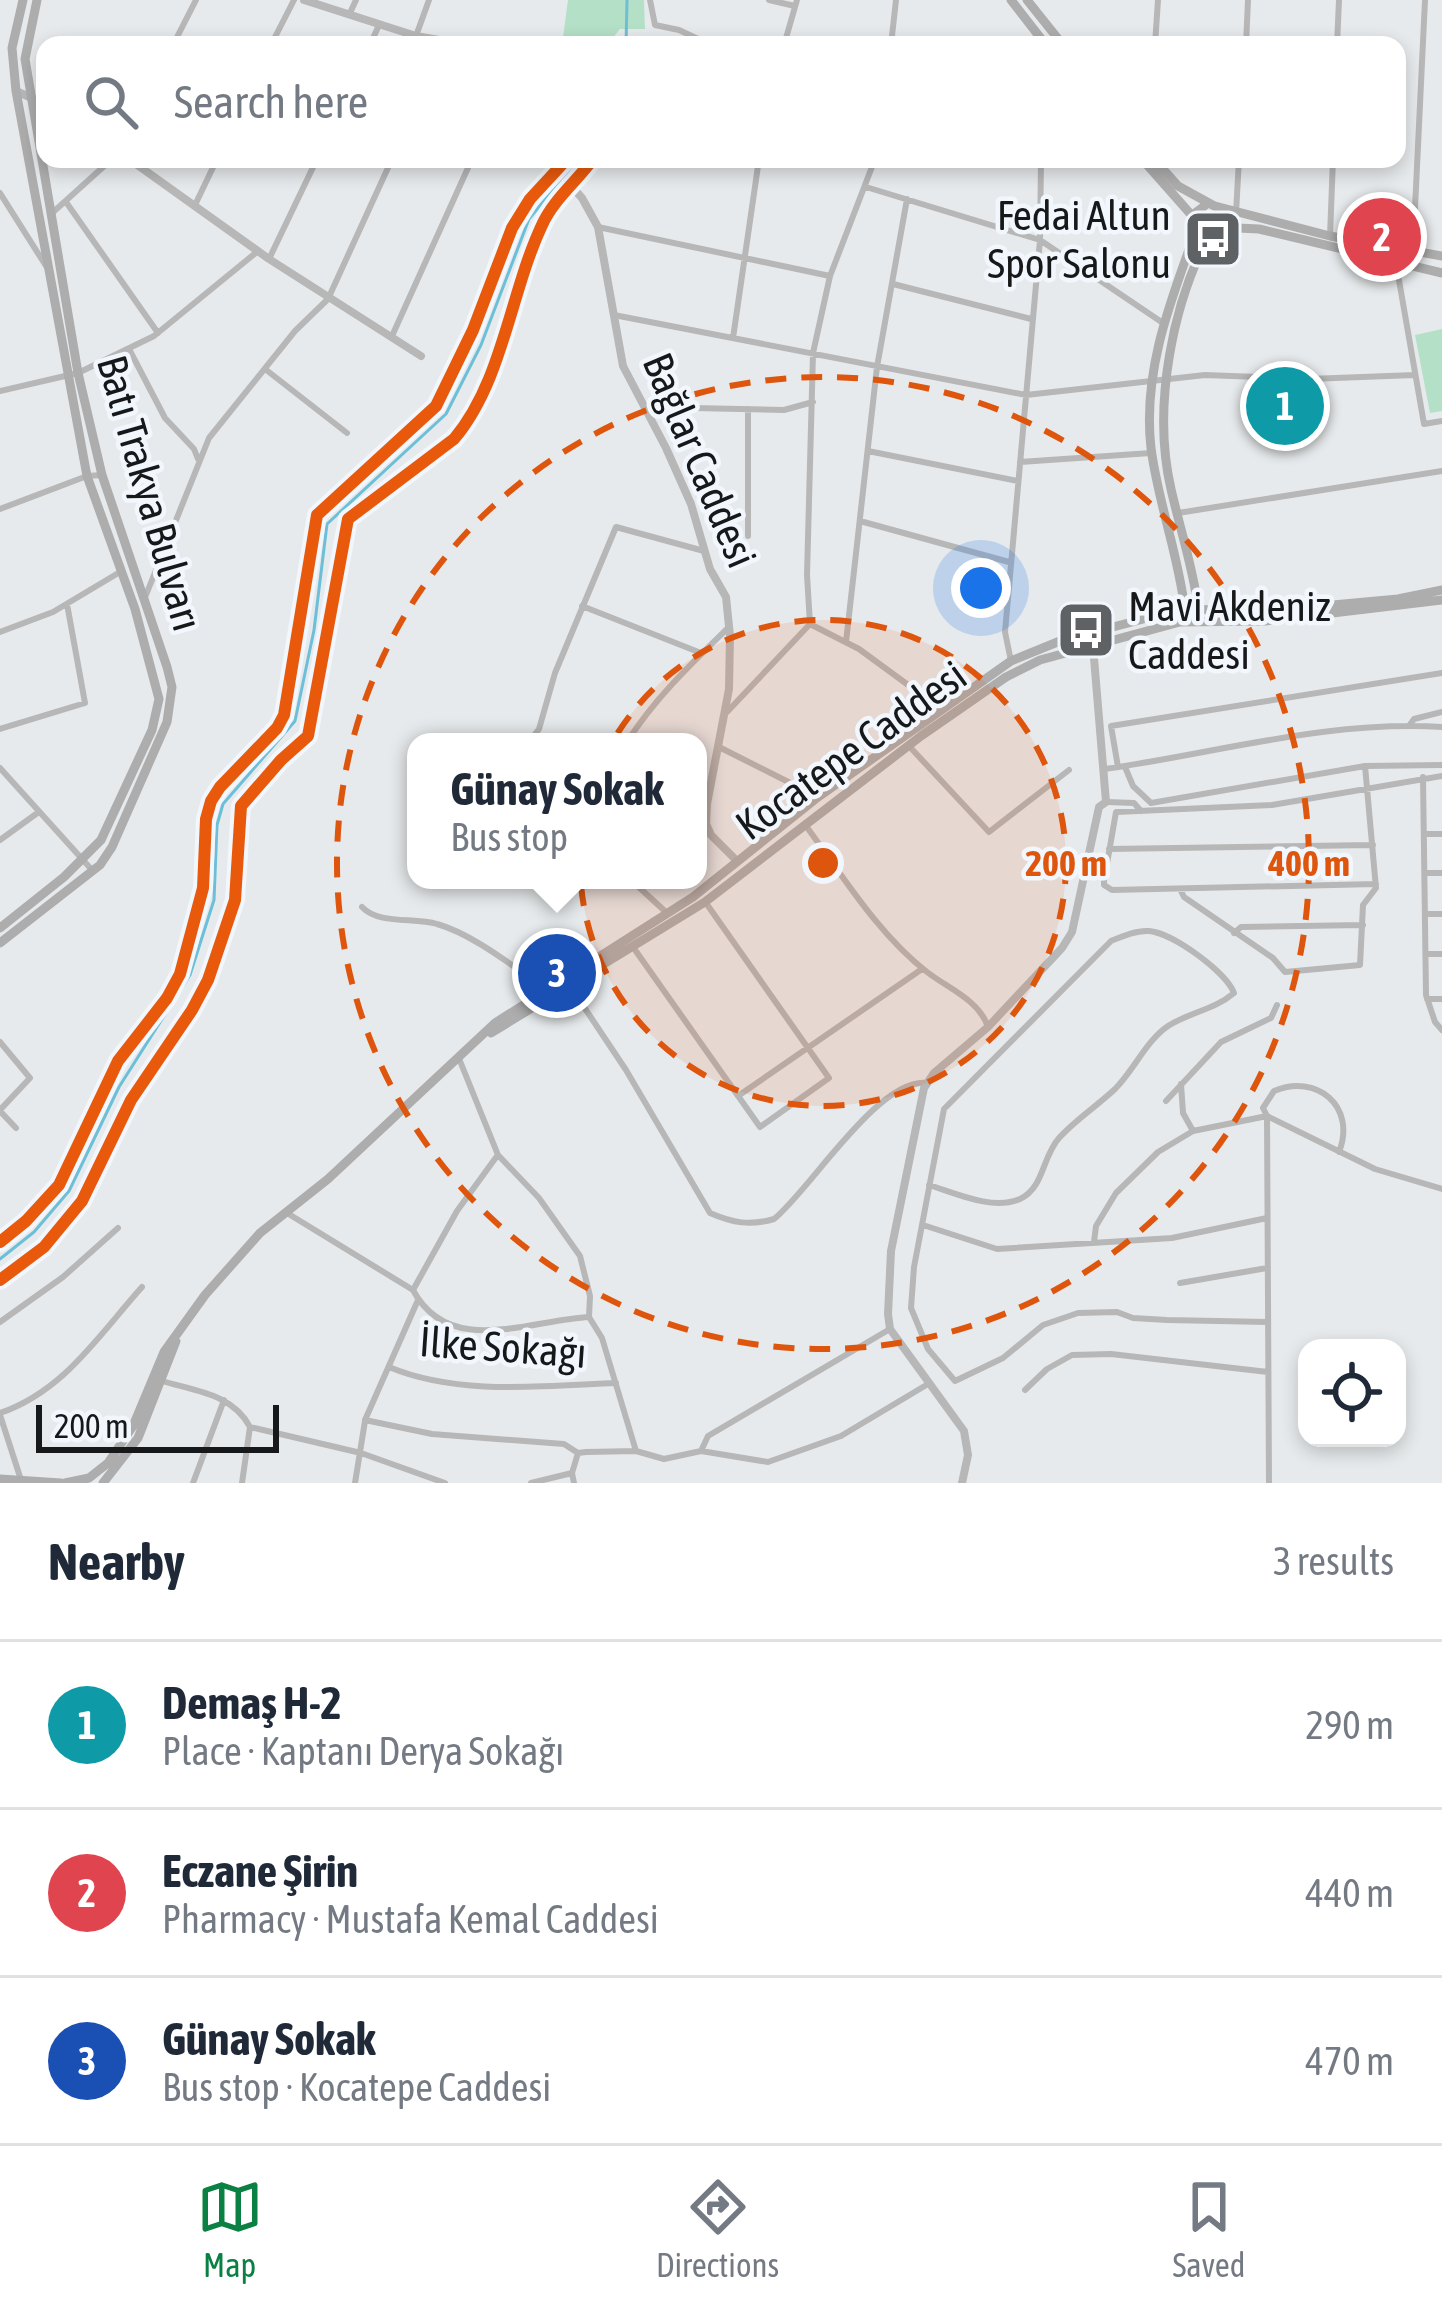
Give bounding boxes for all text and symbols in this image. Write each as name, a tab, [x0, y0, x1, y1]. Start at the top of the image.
search box	[36, 36, 1406, 168]
icon: search	[78, 69, 144, 135]
text: Search here	[174, 76, 368, 128]
place label: Fedai Altun Spor Salonu	[987, 191, 1171, 287]
pin: 2	[1343, 192, 1421, 282]
bus stop icon: Fedai Altun Spor Salonu	[1182, 208, 1244, 270]
street label: Bağlar Caddesi	[633, 346, 767, 574]
street label: Batı Trakya Bulvarı	[88, 350, 212, 636]
pin: 1	[1246, 361, 1324, 451]
your location	[951, 558, 1011, 618]
place label: Mavi Akdeniz Caddesi	[1128, 582, 1331, 678]
bus stop icon: Mavi Akdeniz Caddesi	[1055, 599, 1117, 661]
street label: Kocatepe Caddesi	[727, 651, 975, 849]
popup	[407, 733, 707, 889]
text: Günay Sokak	[450, 763, 664, 815]
text: Bus stop	[450, 815, 568, 859]
centre of rings	[802, 842, 844, 884]
text: 200 m	[1025, 842, 1107, 884]
text: 400 m	[1267, 842, 1350, 884]
pin: 3	[518, 928, 596, 1018]
street label: İlke Sokağı	[418, 1317, 588, 1377]
map controls	[1298, 1339, 1406, 1447]
button: locate	[1298, 1339, 1406, 1447]
scale bar	[36, 1399, 279, 1452]
text: 200 m	[54, 1407, 129, 1445]
text: Nearby	[48, 1532, 185, 1591]
text: 3 results	[1273, 1539, 1394, 1583]
text: Demaş H-2	[162, 1677, 342, 1729]
text: 1	[78, 1703, 96, 1747]
text: 290 m	[1306, 1703, 1394, 1747]
text: Place · Kaptanı Derya Sokağı	[162, 1729, 564, 1773]
text: Eczane Şirin	[162, 1845, 358, 1897]
text: 2	[78, 1871, 96, 1915]
text: 440 m	[1306, 1871, 1394, 1915]
text: Pharmacy · Mustafa Kemal Caddesi	[162, 1897, 659, 1941]
text: Günay Sokak	[162, 2013, 376, 2065]
text: 3	[78, 2039, 96, 2083]
text: 470 m	[1306, 2039, 1394, 2083]
text: Bus stop · Kocatepe Caddesi	[162, 2065, 551, 2109]
tab: Map	[197, 2174, 263, 2284]
tab: Directions	[656, 2174, 779, 2284]
tab: Saved	[1172, 2174, 1245, 2284]

